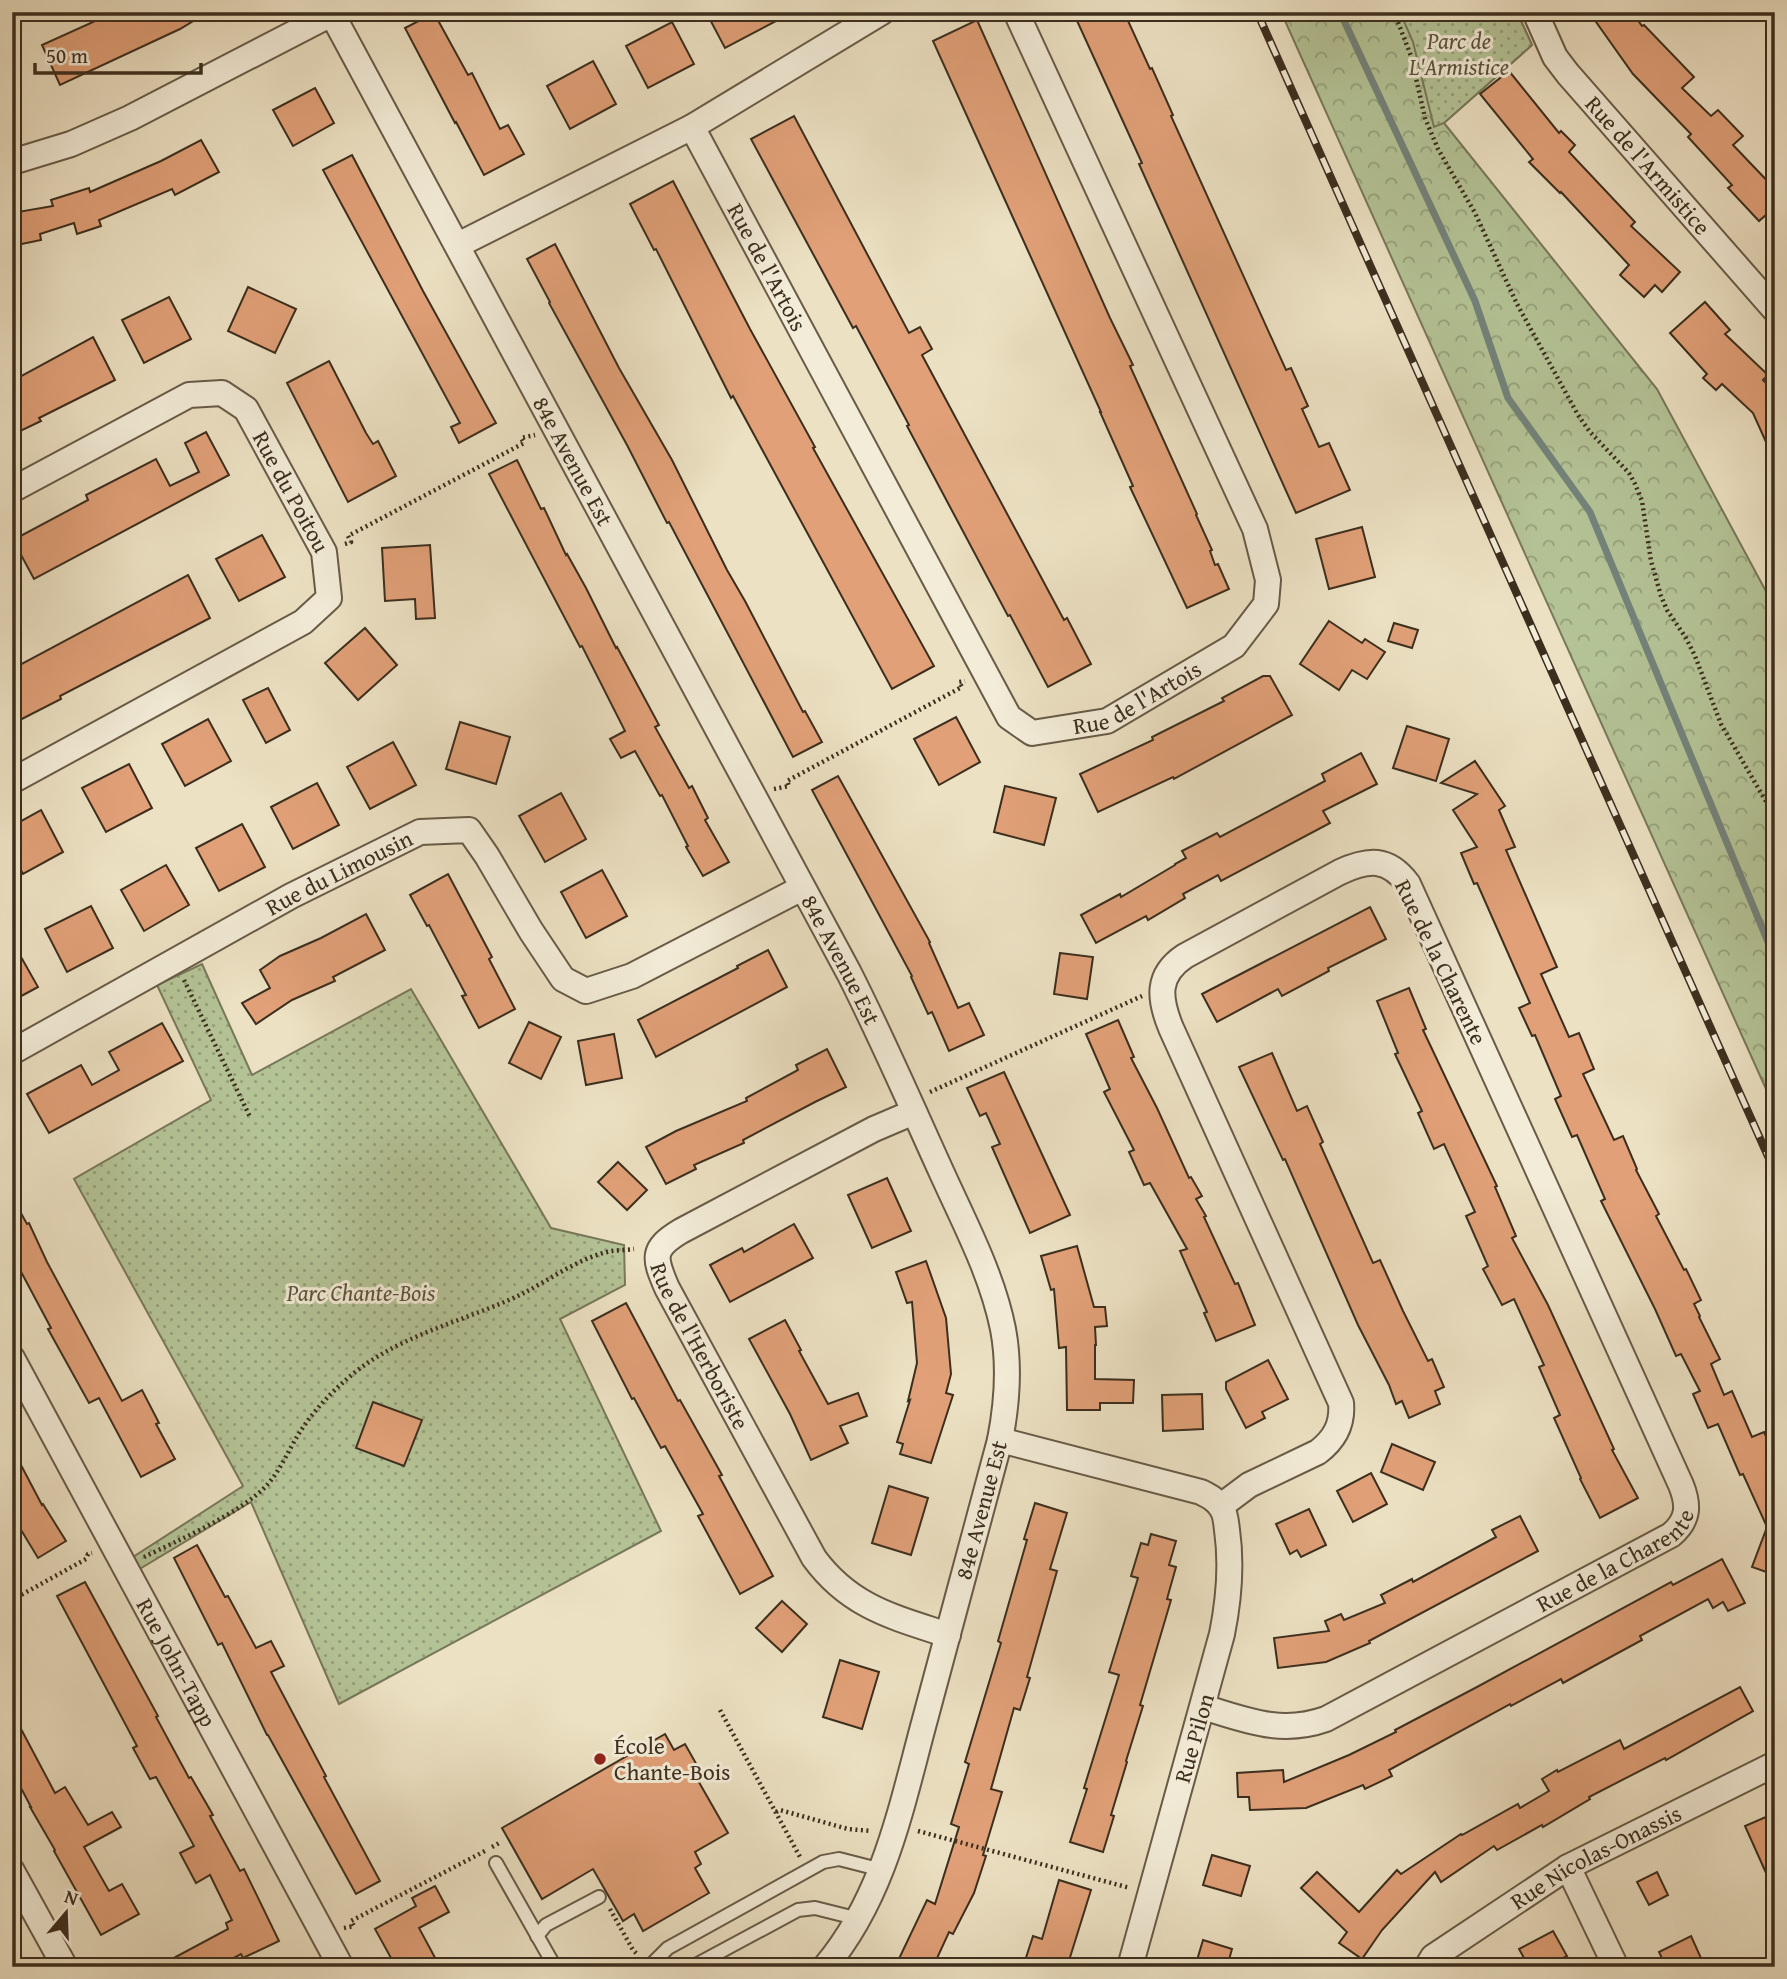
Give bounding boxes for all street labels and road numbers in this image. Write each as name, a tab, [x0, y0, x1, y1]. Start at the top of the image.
street label: Rue de l'Armistice	[1578, 88, 1719, 242]
street label: Rue de l'Artois	[720, 197, 816, 337]
street label: 84e Avenue Est	[525, 390, 622, 532]
street label: Rue du Poitou	[245, 425, 338, 559]
street label: Rue de l'Artois	[1070, 652, 1207, 742]
street label: Rue du Limousin	[259, 821, 418, 923]
street label: Rue de la Charente	[1387, 874, 1496, 1050]
street label: 84e Avenue Est	[794, 888, 889, 1030]
street label: Rue de l'Herboriste	[642, 1258, 758, 1435]
street label: 84e Avenue Est	[946, 1437, 1015, 1583]
street label: Rue de la Charente	[1530, 1506, 1702, 1620]
street label: Rue John-Tapp	[129, 1592, 225, 1733]
street label: Rue Pilon	[1165, 1689, 1222, 1786]
street label: Rue Nicolas-Onassis	[1503, 1796, 1687, 1917]

